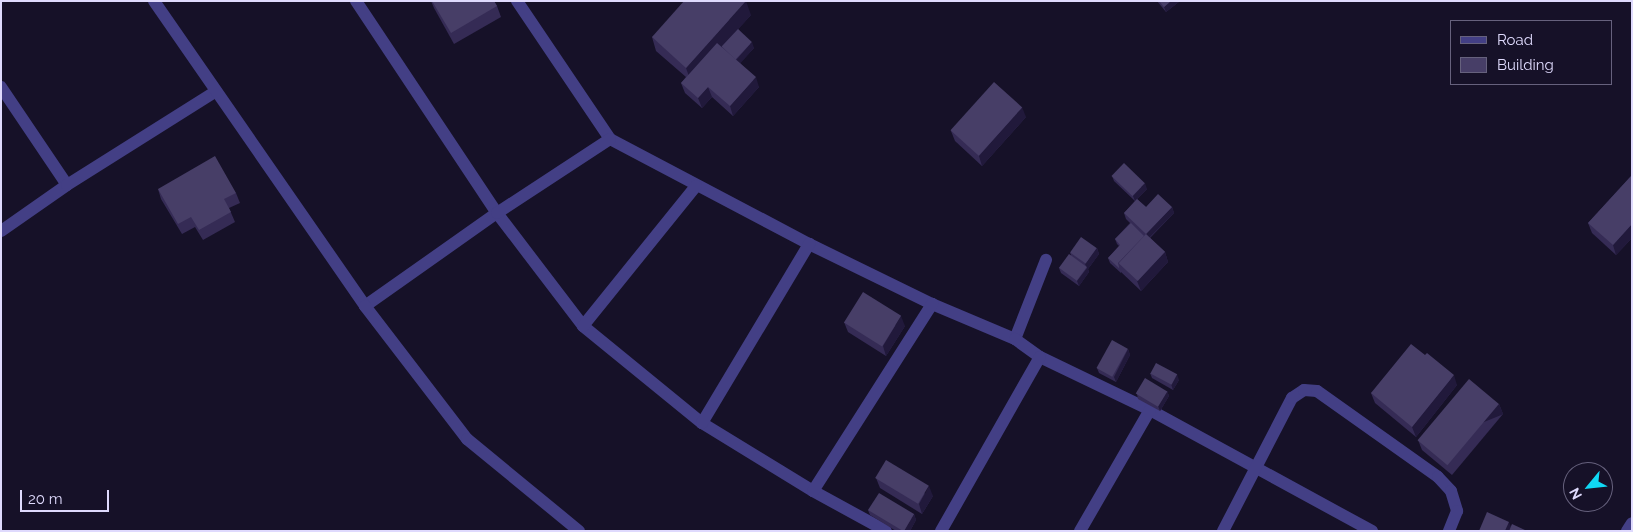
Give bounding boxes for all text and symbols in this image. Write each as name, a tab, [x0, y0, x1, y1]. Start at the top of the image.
legend	[1450, 20, 1613, 85]
text: Road	[1497, 31, 1533, 49]
text: Building	[1497, 56, 1554, 74]
north arrow	[1563, 462, 1613, 512]
scale bar	[22, 480, 111, 512]
text: N	[1566, 485, 1585, 502]
text: 20 m	[28, 490, 63, 508]

